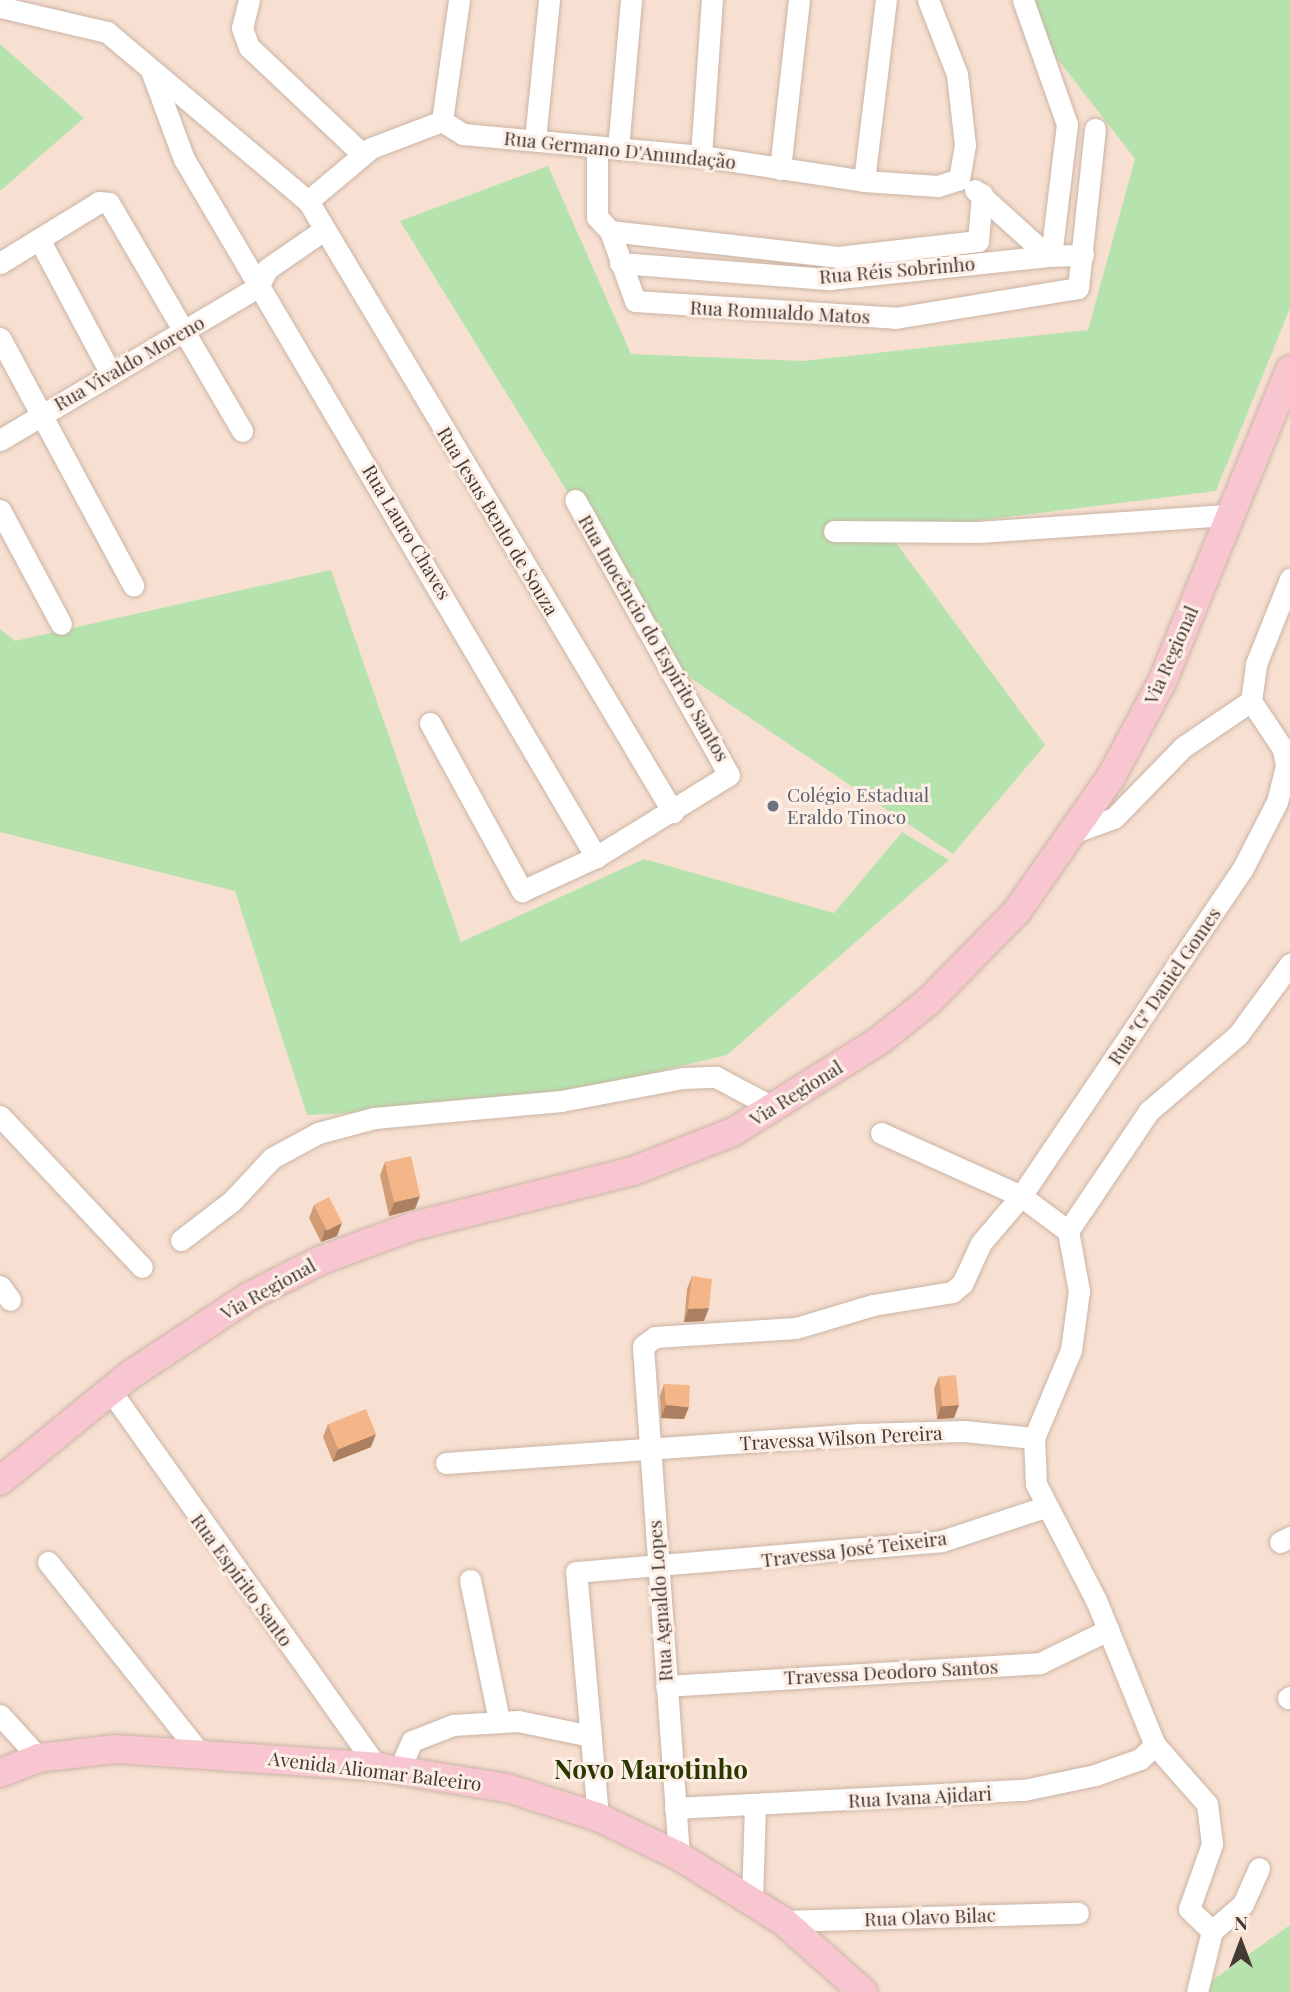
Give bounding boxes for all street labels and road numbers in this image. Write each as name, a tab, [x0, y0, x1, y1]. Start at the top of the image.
street label: Rua Germano D'Anundação	[503, 126, 737, 174]
street label: Rua Réis Sobrinho	[818, 252, 976, 288]
street label: Rua Romualdo Matos	[689, 296, 871, 328]
street label: Rua Vivaldo Moreno	[49, 310, 209, 416]
street label: Rua Jesus Bento de Souza	[433, 423, 563, 619]
street label: Rua Lauro Chaves	[358, 460, 456, 604]
street label: Rua Inocêncio do Espírito Santos	[574, 510, 734, 766]
street label: Via Regional	[1139, 602, 1203, 708]
street label: Rua "G" Daniel Gomes	[1103, 903, 1225, 1069]
street label: Via Regional	[745, 1055, 847, 1131]
street label: Via Regional	[216, 1253, 320, 1325]
street label: Travessa Wilson Pereira	[739, 1421, 943, 1455]
street label: Rua Espírito Santo	[186, 1509, 298, 1651]
street label: Rua Agnaldo Lopes	[643, 1519, 677, 1683]
street label: Travessa José Teixeira	[760, 1526, 948, 1572]
street label: Travessa Deodoro Santos	[783, 1655, 999, 1689]
street label: Avenida Aliomar Baleeiro	[267, 1747, 483, 1795]
street label: Rua Ivana Ajidari	[847, 1782, 993, 1812]
street label: Rua Olavo Bilac	[864, 1903, 996, 1931]

